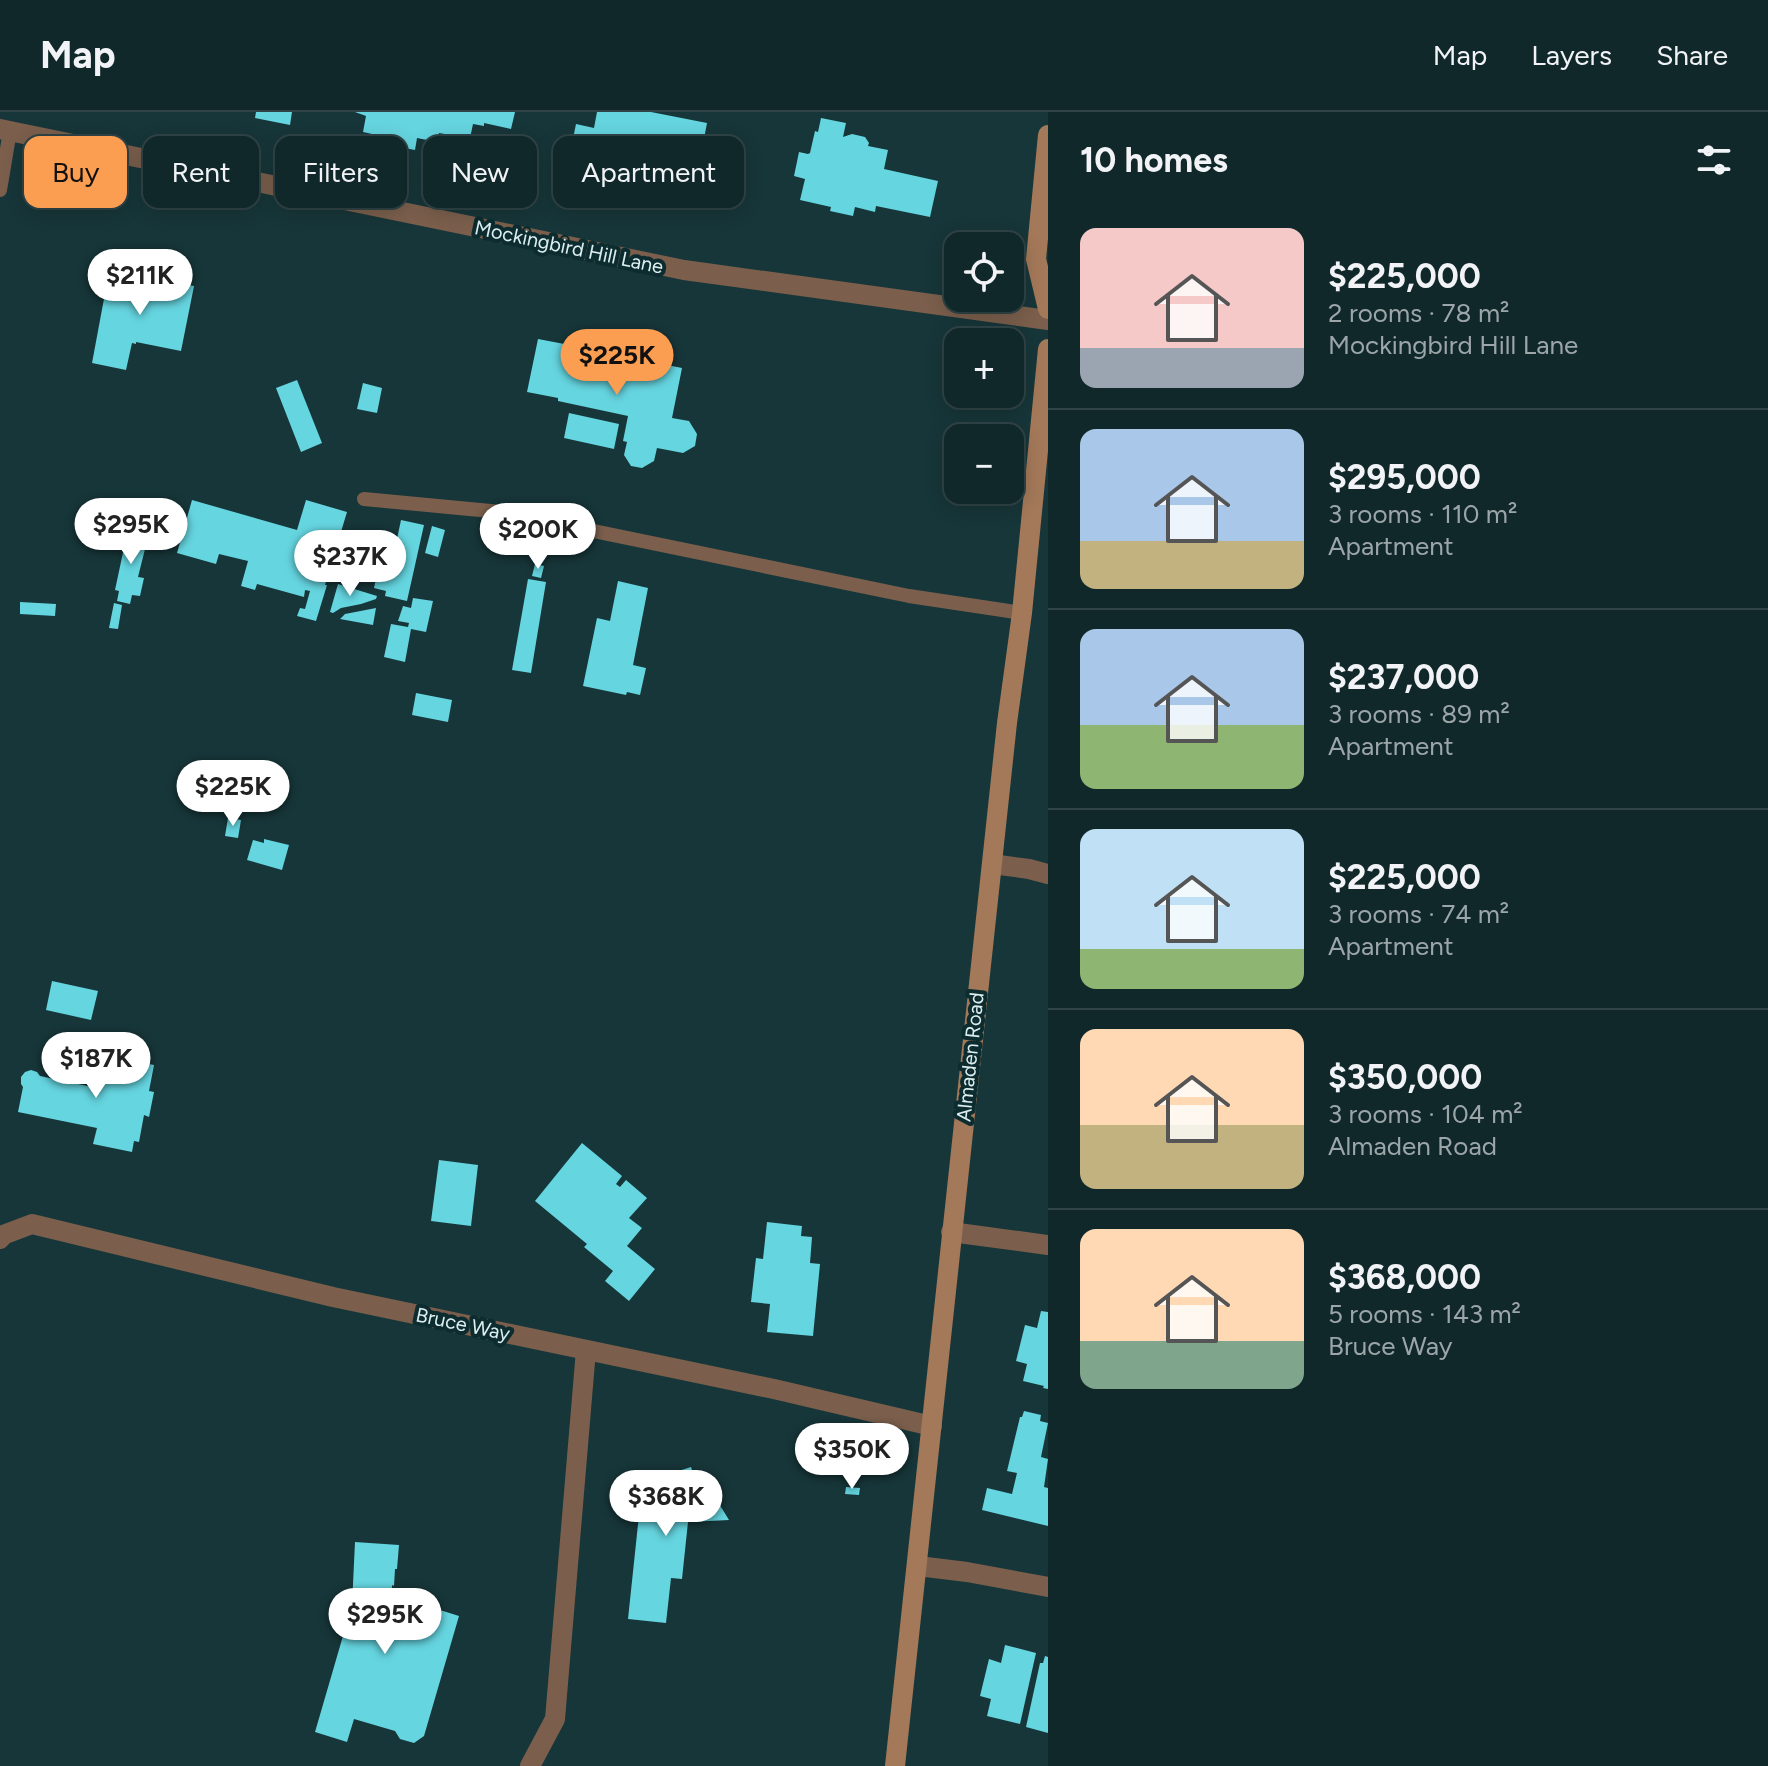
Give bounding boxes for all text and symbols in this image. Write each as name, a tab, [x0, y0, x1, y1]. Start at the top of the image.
text: Map	[40, 32, 116, 78]
text: Map	[1433, 38, 1487, 72]
text: Layers	[1531, 38, 1612, 72]
text: Share	[1656, 38, 1728, 72]
chip: Buy	[24, 136, 127, 208]
chip: Rent	[143, 136, 259, 208]
chip: Filters	[275, 136, 407, 208]
chip: New	[423, 136, 537, 208]
chip: Apartment	[553, 136, 744, 208]
icon: filters	[1692, 138, 1736, 182]
text: 10 homes	[1080, 140, 1228, 181]
street label: Mockingbird Hill Lane	[472, 215, 666, 279]
map controls	[944, 232, 1024, 504]
button: locate	[944, 232, 1024, 312]
pin: $211K	[84, 249, 196, 317]
text: $225,000	[1328, 256, 1481, 297]
text: $211K	[106, 259, 174, 291]
icon: home	[1144, 260, 1240, 356]
text: 2 rooms · 78 m²	[1328, 297, 1509, 329]
button: +	[944, 328, 1024, 408]
pin: $225K	[561, 329, 673, 397]
text: Mockingbird Hill Lane	[1328, 329, 1578, 361]
text: $225K	[579, 339, 655, 371]
button: −	[944, 424, 1024, 504]
text: $295,000	[1328, 457, 1481, 498]
icon: home	[1144, 461, 1240, 557]
pin: $295K	[75, 498, 187, 566]
text: 3 rooms · 110 m²	[1328, 498, 1517, 530]
pin: $200K	[482, 503, 594, 571]
text: $295K	[93, 508, 169, 540]
text: $200K	[498, 513, 578, 545]
pin: $237K	[294, 530, 406, 598]
text: Apartment	[1328, 530, 1454, 562]
text: $237K	[312, 540, 388, 572]
text: $237,000	[1328, 657, 1479, 698]
icon: home	[1144, 661, 1240, 757]
text: 3 rooms · 89 m²	[1328, 698, 1510, 730]
text: Apartment	[1328, 730, 1454, 762]
pin: $225K	[177, 760, 289, 828]
text: $225K	[195, 770, 271, 802]
text: $225,000	[1328, 857, 1481, 898]
icon: home	[1144, 861, 1240, 957]
text: 3 rooms · 74 m²	[1328, 898, 1509, 930]
text: Apartment	[1328, 930, 1454, 962]
street label: Almaden Road	[951, 991, 989, 1123]
pin: $187K	[40, 1032, 152, 1100]
text: $187K	[59, 1042, 133, 1074]
text: $350,000	[1328, 1057, 1482, 1098]
icon: home	[1144, 1061, 1240, 1157]
text: 3 rooms · 104 m²	[1328, 1098, 1523, 1130]
text: Almaden Road	[1328, 1130, 1497, 1162]
text: $368,000	[1328, 1257, 1481, 1298]
icon: home	[1144, 1261, 1240, 1357]
text: 5 rooms · 143 m²	[1328, 1298, 1521, 1330]
street label: Bruce Way	[414, 1302, 513, 1346]
text: Bruce Way	[1328, 1330, 1453, 1362]
pin: $350K	[796, 1423, 908, 1491]
text: $350K	[813, 1433, 891, 1465]
pin: $368K	[610, 1470, 722, 1538]
text: $368K	[627, 1480, 705, 1512]
pin: $295K	[329, 1588, 441, 1656]
text: $295K	[347, 1598, 423, 1630]

